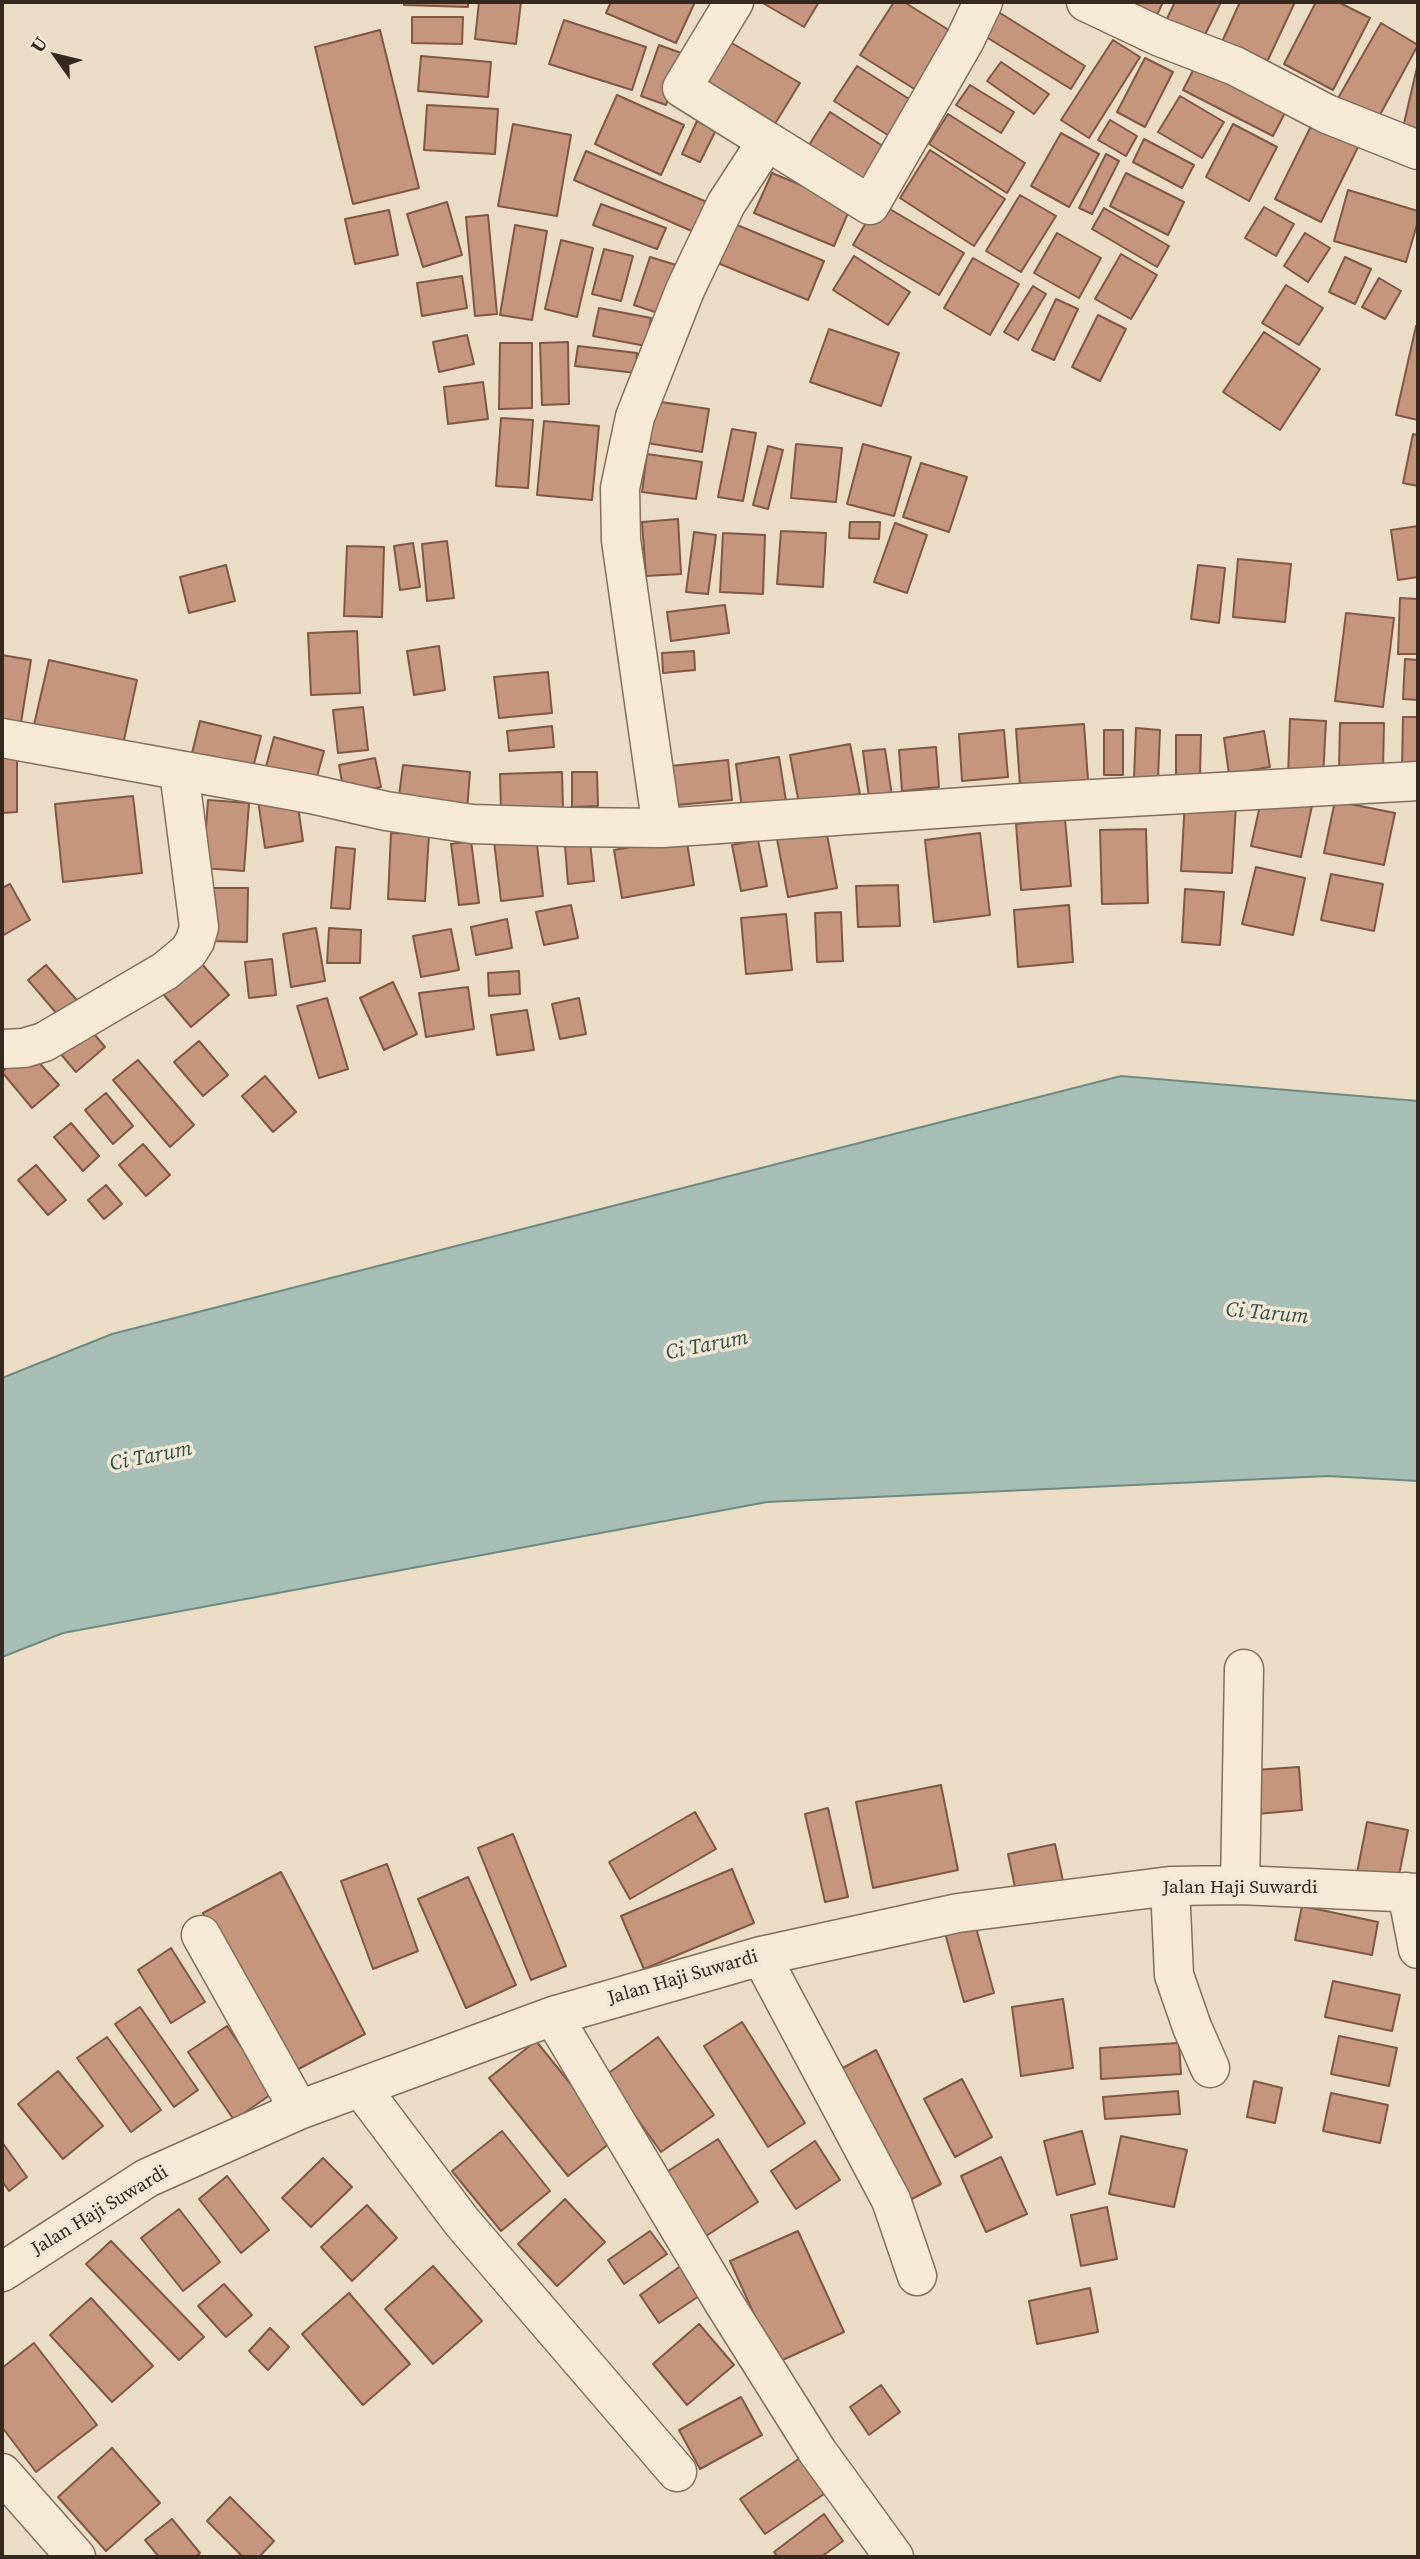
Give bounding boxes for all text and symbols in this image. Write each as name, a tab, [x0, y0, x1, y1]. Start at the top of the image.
north arrow	[21, 21, 91, 91]
text: U	[24, 31, 53, 57]
water label: Ci Tarum	[1225, 1298, 1309, 1330]
water label: Ci Tarum	[664, 1326, 750, 1366]
water label: Ci Tarum	[108, 1437, 194, 1477]
street label: Jalan Haji Suwardi	[1162, 1877, 1318, 1899]
street label: Jalan Haji Suwardi	[605, 1946, 761, 2010]
street label: Jalan Haji Suwardi	[28, 2161, 172, 2261]

